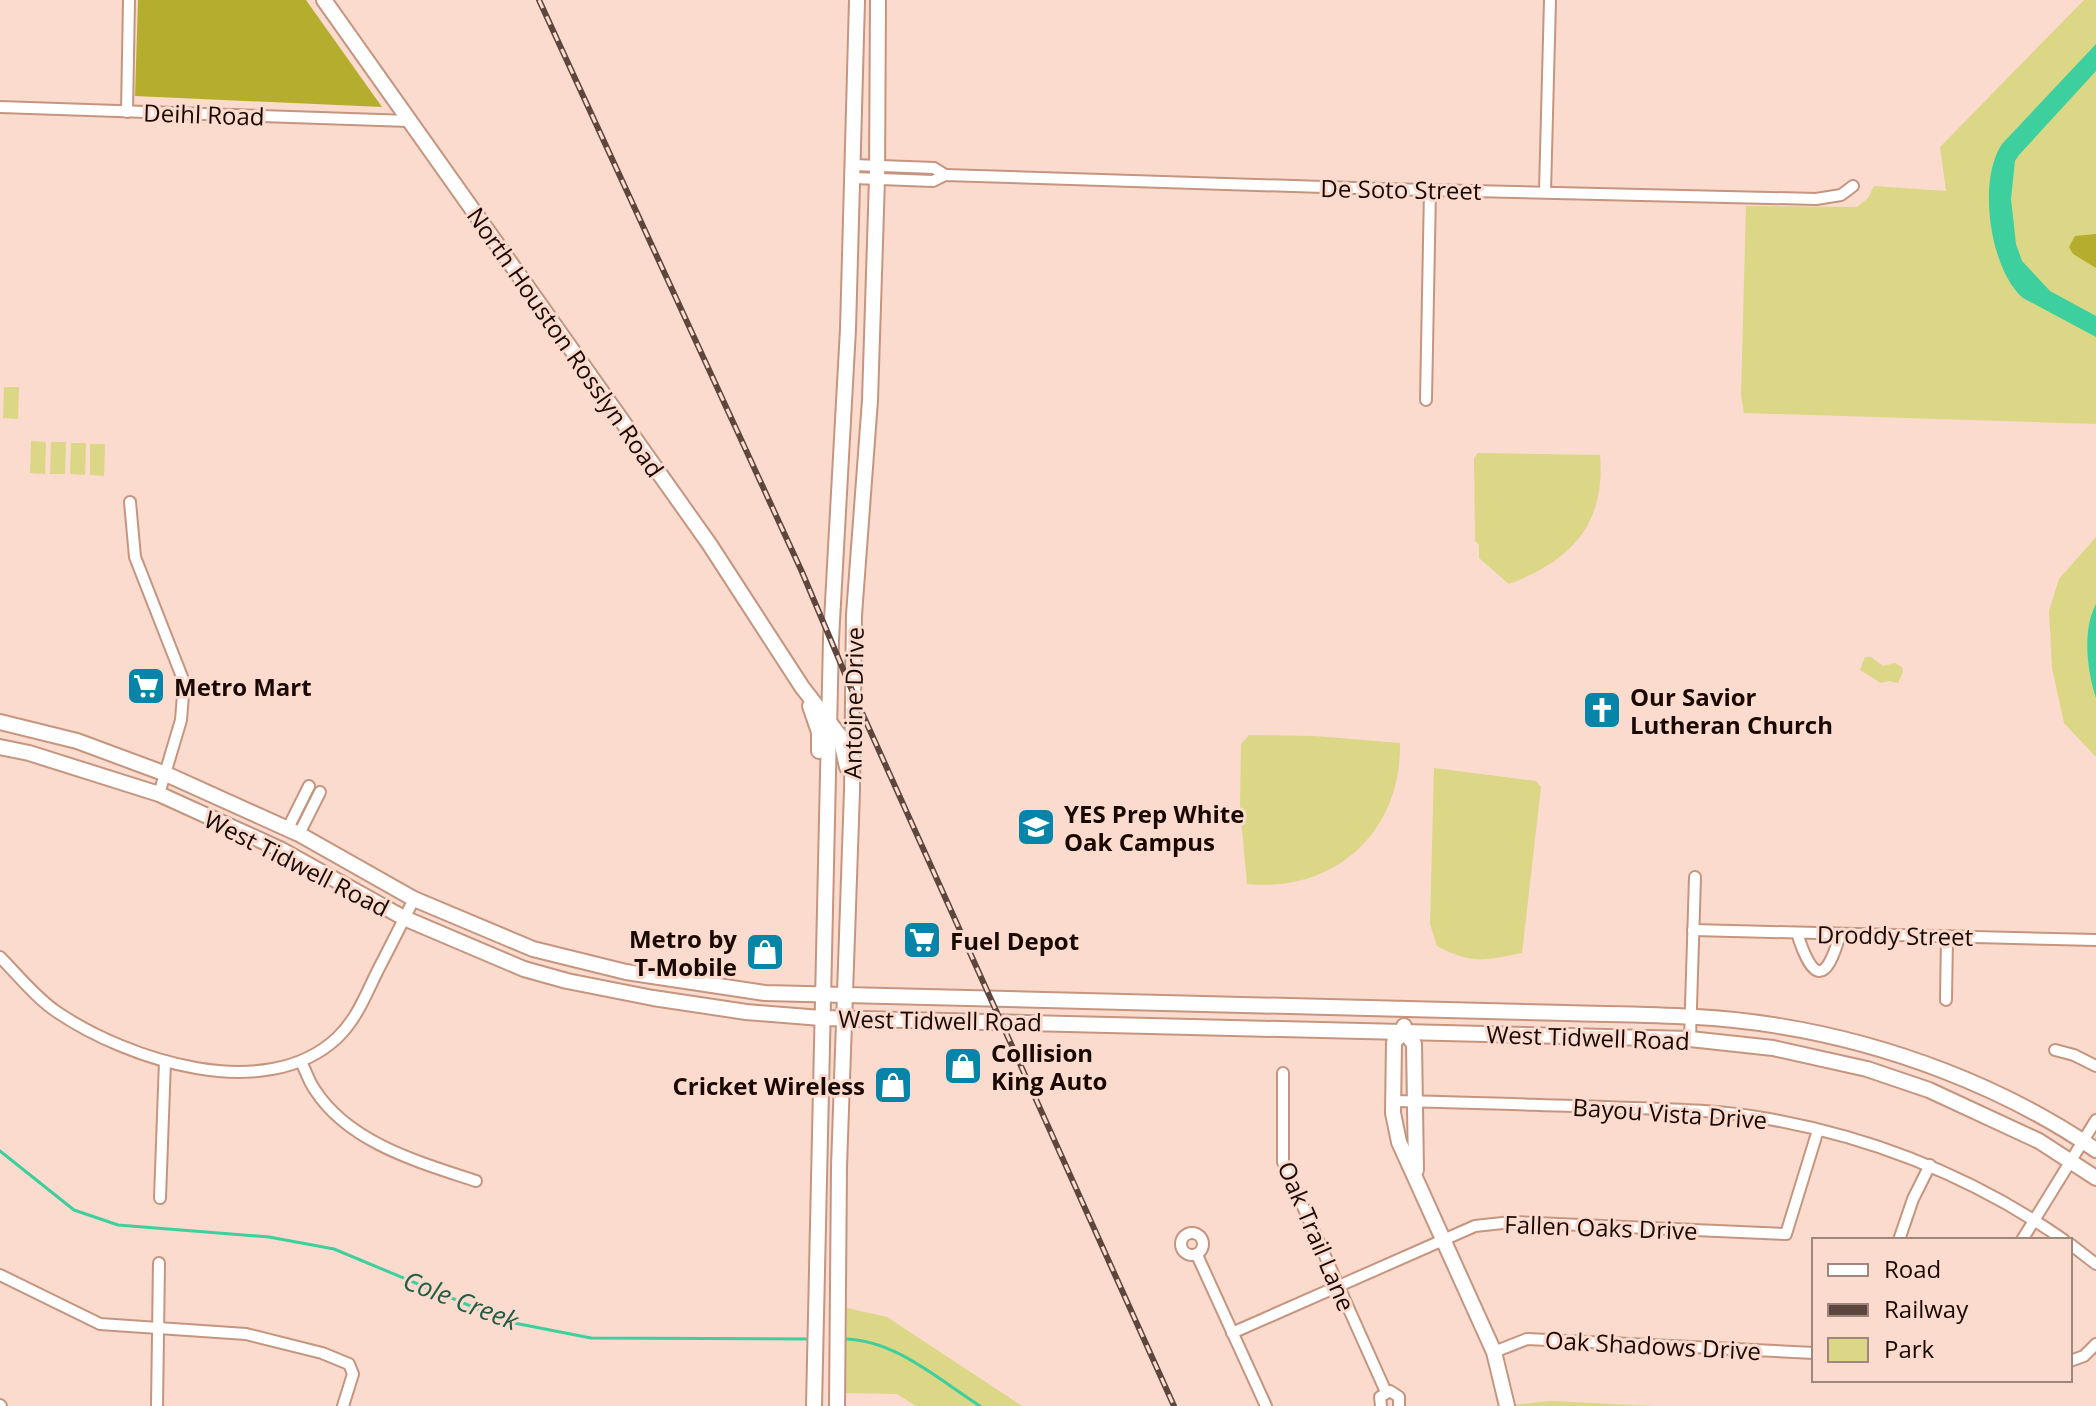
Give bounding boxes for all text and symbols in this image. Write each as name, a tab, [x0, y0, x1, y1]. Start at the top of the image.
street label: Deihl Road	[143, 95, 265, 133]
street label: De Soto Street	[1320, 171, 1482, 207]
street label: North Houston Rosslyn Road	[460, 200, 672, 484]
street label: Antoine Drive	[835, 627, 871, 779]
supermarket icon: Metro Mart	[125, 665, 167, 707]
place label: Metro Mart	[174, 670, 312, 703]
place label: Our Savior Lutheran Church	[1630, 680, 1833, 741]
church icon: Our Savior Lutheran Church	[1581, 689, 1623, 731]
place label: YES Prep White Oak Campus	[1064, 797, 1244, 858]
street label: West Tidwell Road	[199, 802, 395, 924]
school or university icon: YES Prep White Oak Campus	[1015, 806, 1057, 848]
street label: Droddy Street	[1817, 917, 1973, 953]
supermarket icon: Fuel Depot	[901, 919, 943, 961]
place label: Metro by T-Mobile	[629, 922, 737, 983]
place label: Fuel Depot	[950, 924, 1079, 957]
shop icon: Metro by T-Mobile	[744, 931, 786, 973]
street label: West Tidwell Road	[838, 1002, 1042, 1038]
street label: West Tidwell Road	[1486, 1017, 1690, 1057]
place label: Collision King Auto	[991, 1036, 1107, 1097]
shop icon: Collision King Auto	[942, 1045, 984, 1087]
shop icon: Cricket Wireless	[872, 1064, 914, 1106]
place label: Cricket Wireless	[672, 1069, 865, 1102]
street label: Bayou Vista Drive	[1572, 1090, 1768, 1136]
street label: Oak Trail Lane	[1271, 1156, 1363, 1316]
street label: Fallen Oaks Drive	[1504, 1207, 1698, 1247]
legend	[1812, 1238, 2072, 1382]
text: Road	[1884, 1252, 1941, 1285]
water label: Cole Creek	[398, 1262, 525, 1339]
text: Railway	[1884, 1292, 1969, 1325]
street label: Oak Shadows Drive	[1544, 1323, 1762, 1367]
text: Park	[1884, 1332, 1935, 1365]

